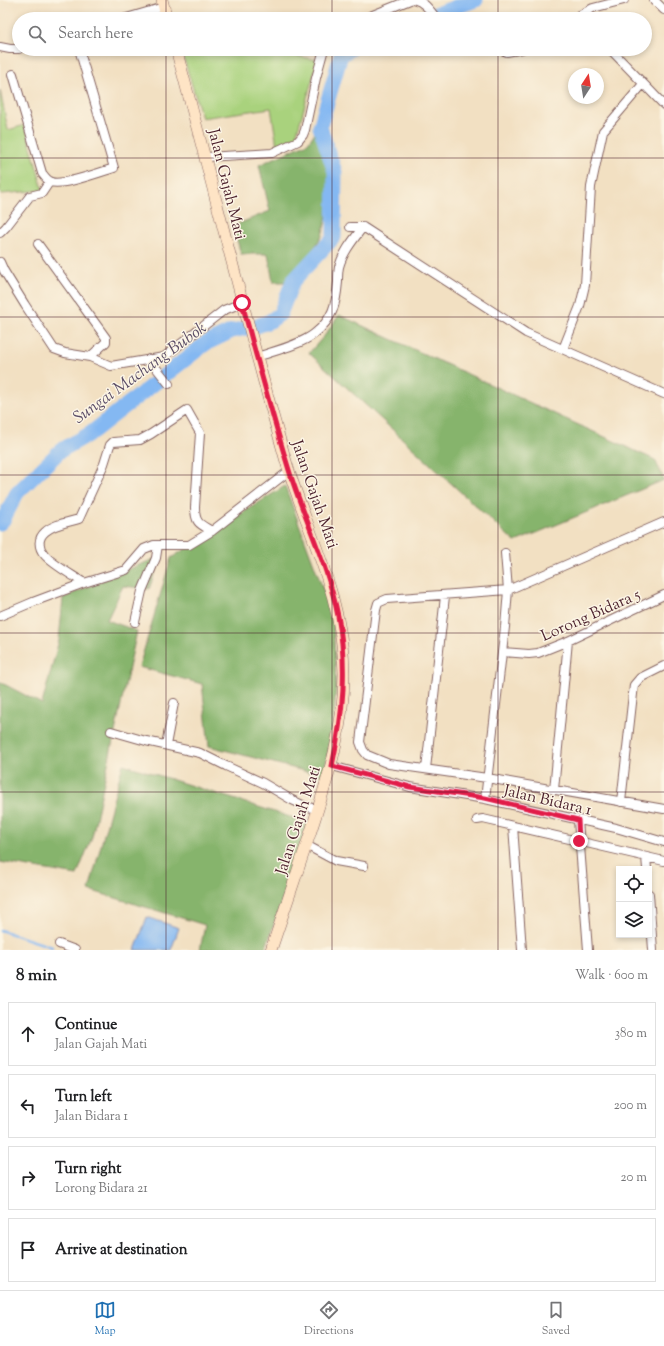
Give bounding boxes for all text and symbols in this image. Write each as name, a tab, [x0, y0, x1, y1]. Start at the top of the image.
search box	[12, 12, 652, 56]
icon: search	[26, 23, 48, 45]
text: Search here	[58, 24, 133, 45]
north arrow	[568, 68, 604, 104]
street label: Jalan Gajah Mati	[200, 126, 251, 243]
route start	[233, 294, 251, 312]
water label: Sungai Machang Bubok	[69, 317, 212, 430]
street label: Jalan Gajah Mati	[284, 436, 343, 553]
street label: Lorong Bidara 5	[538, 584, 645, 648]
street label: Jalan Gajah Mati	[271, 763, 328, 879]
street label: Jalan Bidara 1	[500, 780, 594, 823]
route end	[570, 832, 588, 850]
map controls	[616, 866, 652, 938]
button: locate	[616, 866, 652, 902]
button: layers	[616, 902, 652, 938]
text: 8 min	[16, 964, 57, 988]
text: Walk · 600 m	[575, 967, 648, 985]
text: Continue	[55, 1015, 117, 1036]
icon: ahead	[17, 1023, 39, 1045]
text: 380 m	[615, 1025, 647, 1043]
text: Jalan Gajah Mati	[55, 1036, 147, 1054]
text: Turn left	[55, 1087, 112, 1108]
icon: left	[17, 1095, 39, 1117]
text: 200 m	[614, 1097, 647, 1115]
text: Jalan Bidara 1	[55, 1108, 128, 1126]
text: Turn right	[55, 1159, 121, 1180]
icon: right	[17, 1167, 39, 1189]
text: 20 m	[621, 1169, 647, 1187]
text: Lorong Bidara 21	[55, 1180, 148, 1198]
icon: arrive	[17, 1239, 39, 1261]
text: Arrive at destination	[55, 1240, 188, 1261]
tab: Map	[94, 1299, 116, 1339]
tab: Directions	[304, 1299, 354, 1339]
tab: Saved	[542, 1299, 570, 1339]

